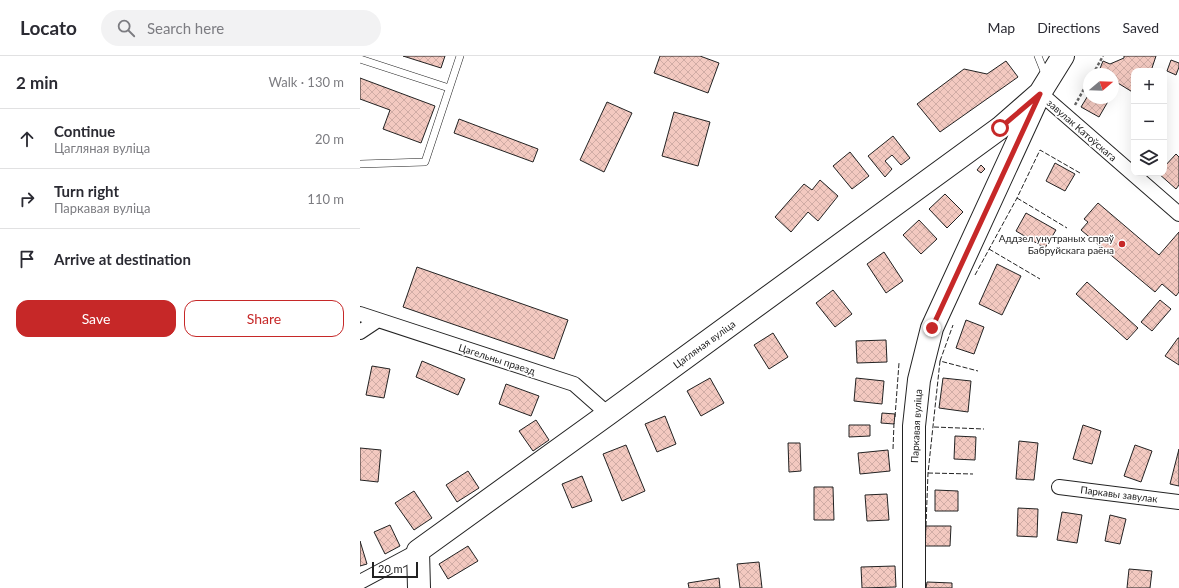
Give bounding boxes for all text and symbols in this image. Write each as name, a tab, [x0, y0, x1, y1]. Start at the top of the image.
search box	[101, 10, 381, 46]
text: Locato	[20, 16, 77, 39]
icon: search	[115, 17, 137, 39]
text: Search here	[147, 19, 224, 37]
text: Map	[988, 19, 1015, 36]
text: Directions	[1037, 19, 1100, 36]
text: Saved	[1122, 19, 1159, 36]
north arrow	[1083, 68, 1119, 104]
map controls	[1131, 68, 1167, 176]
button: +	[1131, 68, 1167, 104]
text: 2 min	[16, 72, 58, 93]
text: Walk · 130 m	[268, 74, 344, 90]
street label: завулак Катоўскага	[1045, 96, 1119, 164]
button: −	[1131, 104, 1167, 140]
route start	[991, 119, 1009, 137]
text: Continue	[54, 122, 115, 140]
icon: ahead	[16, 128, 38, 150]
text: 20 m	[315, 131, 344, 147]
text: Цагляная вуліца	[54, 140, 150, 156]
button: layers	[1131, 140, 1167, 176]
text: Turn right	[54, 182, 119, 200]
icon: right	[16, 188, 38, 210]
text: 110 m	[307, 191, 344, 207]
text: Паркавая вуліца	[54, 200, 150, 216]
place label: Аддзел унутраных спраў Бабруйскага раёна	[999, 232, 1115, 256]
marker: Аддзел унутраных спраў Бабруйскага раёна	[1117, 239, 1127, 249]
icon: arrive	[16, 248, 38, 270]
text: Arrive at destination	[54, 250, 191, 268]
button: Save	[16, 300, 176, 337]
button: Share	[184, 300, 344, 337]
street label: Цагляная вуліца	[671, 317, 737, 371]
route end	[923, 319, 941, 337]
street label: Цагельны праезд	[457, 341, 537, 377]
street label: Паркавая вуліца	[908, 389, 924, 463]
street label: Паркавы завулак	[1080, 483, 1159, 505]
scale bar	[372, 560, 418, 579]
text: 20 m	[378, 562, 403, 575]

